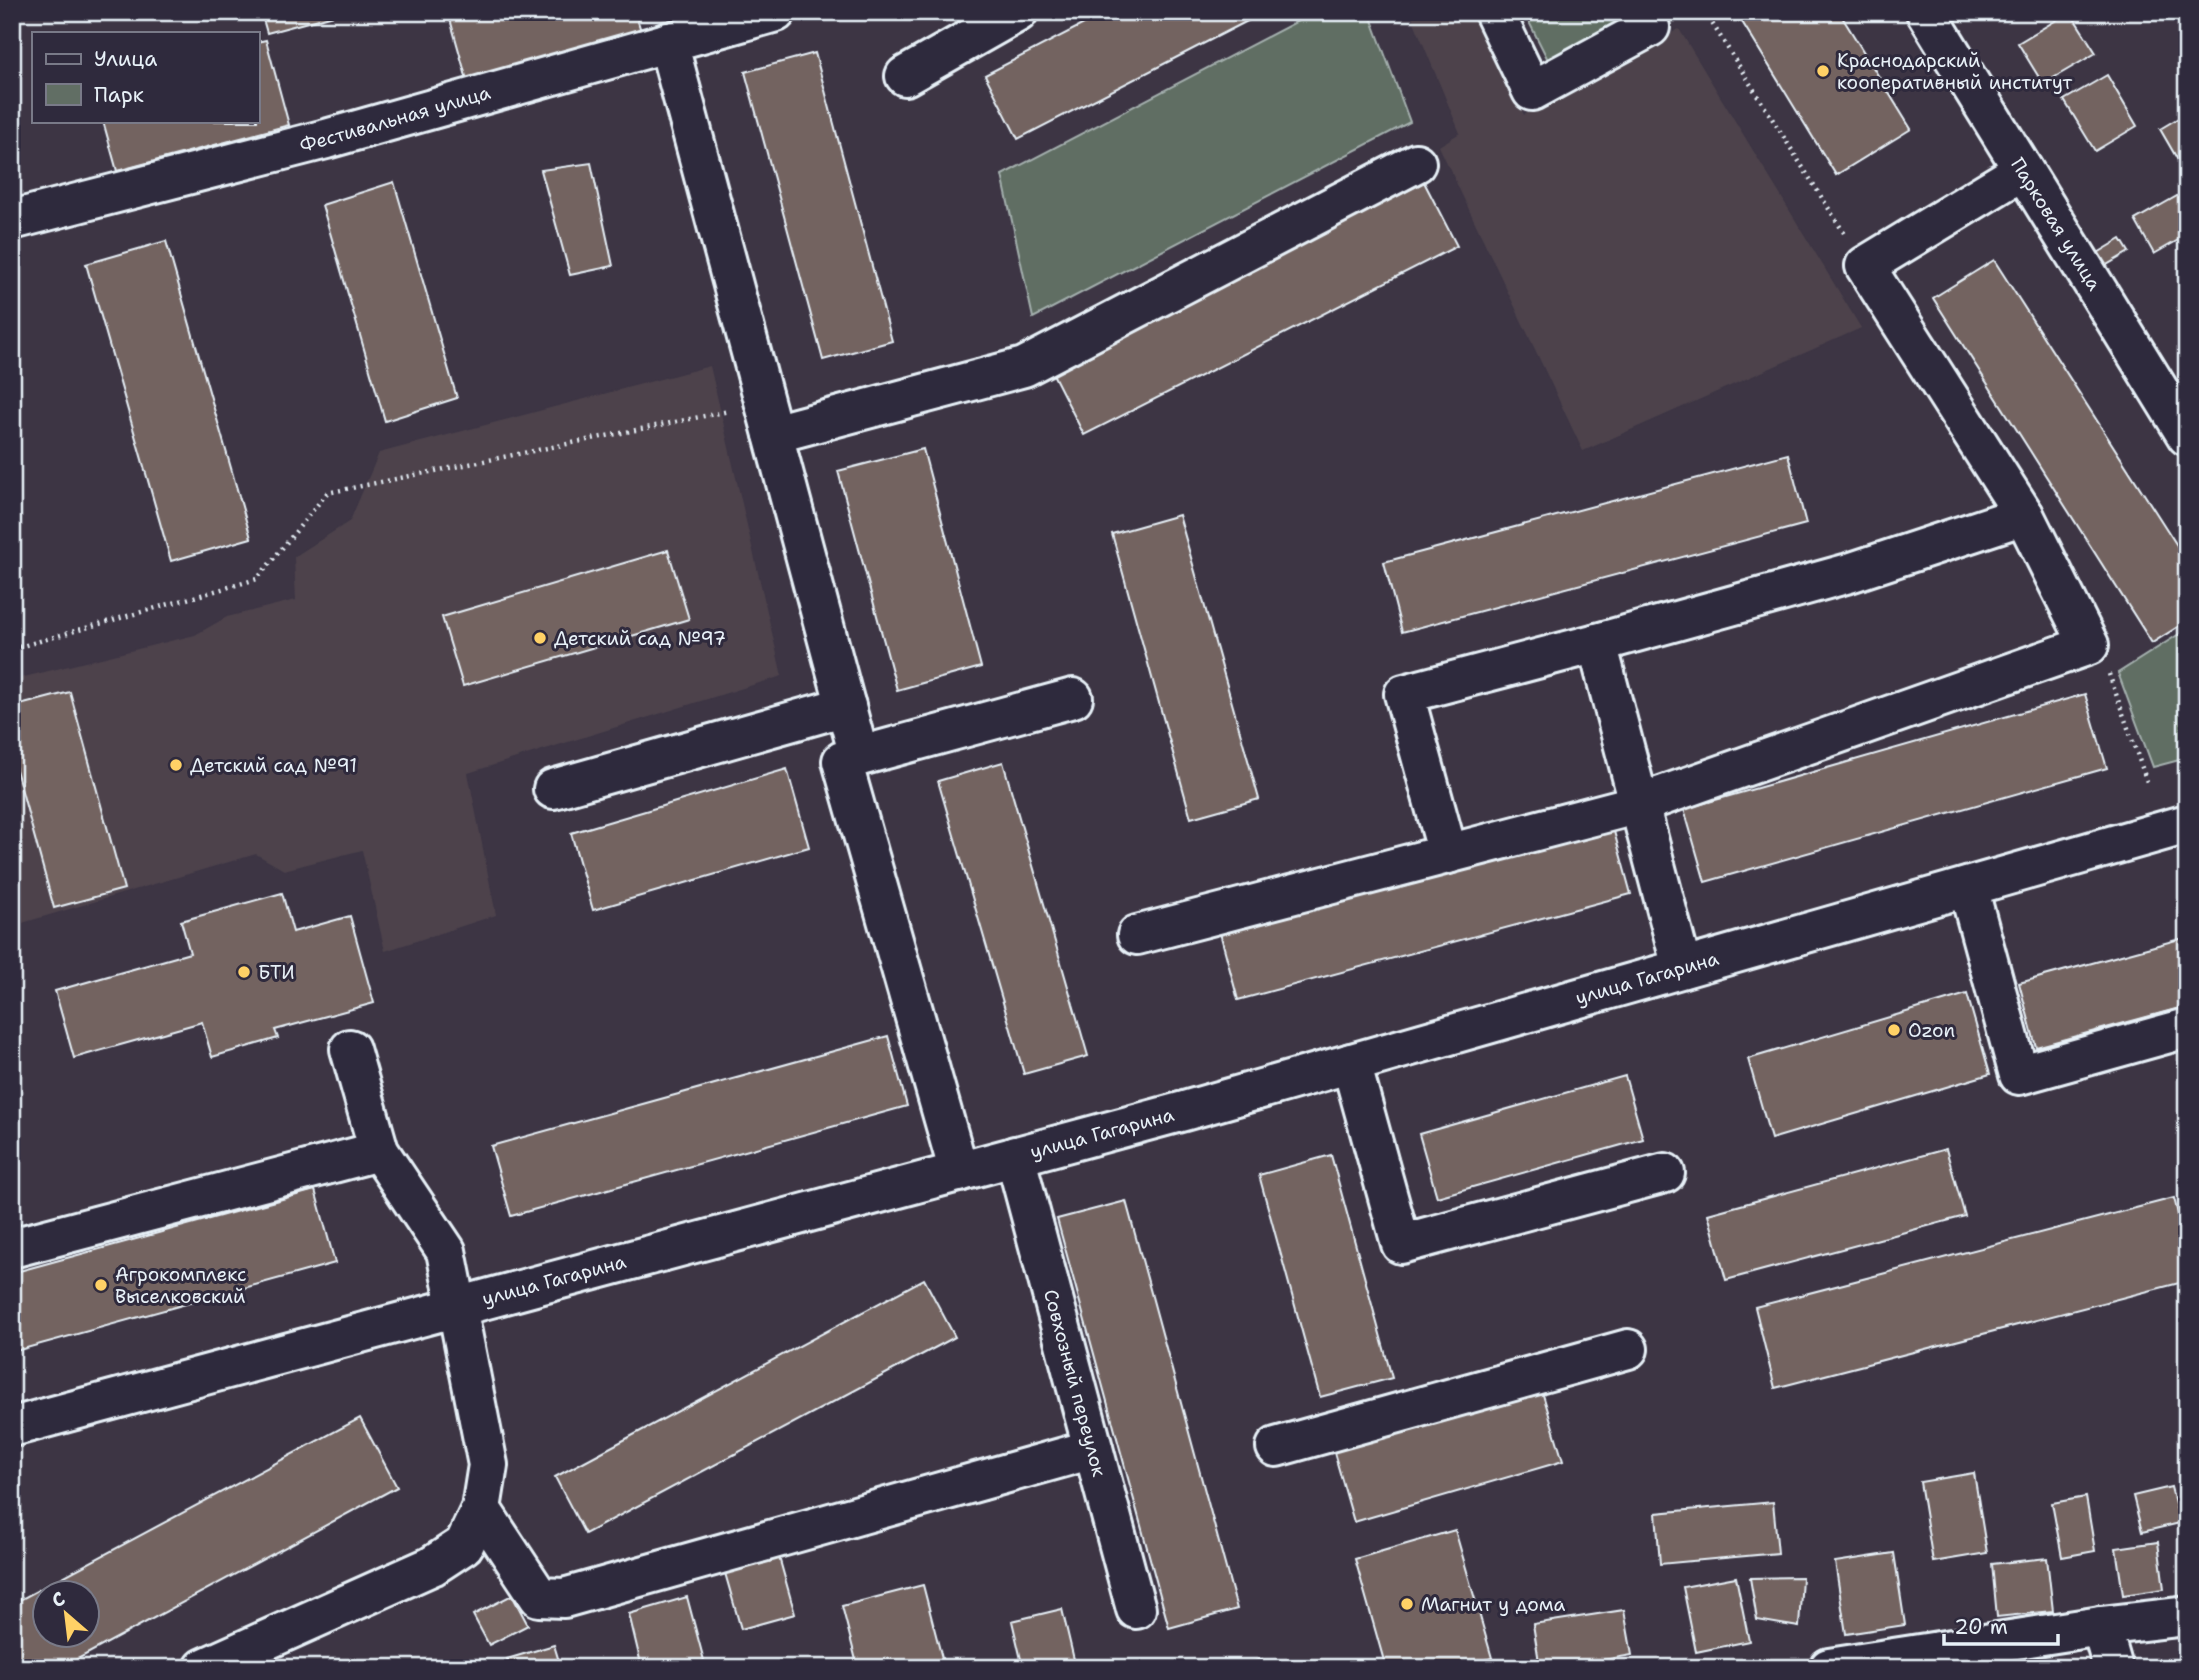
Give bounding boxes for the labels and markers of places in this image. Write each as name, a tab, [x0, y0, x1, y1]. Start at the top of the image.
place label: Краснодарский кооперативный институт	[1837, 48, 2073, 95]
marker: Краснодарский кооперативный институт	[1815, 63, 1831, 79]
place label: Детский сад №97	[554, 626, 726, 651]
marker: Детский сад №97	[532, 630, 548, 646]
place label: Детский сад №91	[190, 753, 357, 778]
marker: Детский сад №91	[168, 757, 184, 773]
place label: БТИ	[258, 960, 295, 985]
marker: БТИ	[236, 964, 252, 980]
place label: Ozon	[1908, 1018, 1955, 1043]
marker: Ozon	[1886, 1022, 1902, 1038]
place label: Агрокомплекс Выселковский	[115, 1262, 247, 1309]
marker: Агрокомплекс Выселковский	[93, 1277, 109, 1293]
place label: Магнит у дома	[1421, 1592, 1565, 1617]
marker: Магнит у дома	[1399, 1596, 1415, 1612]

